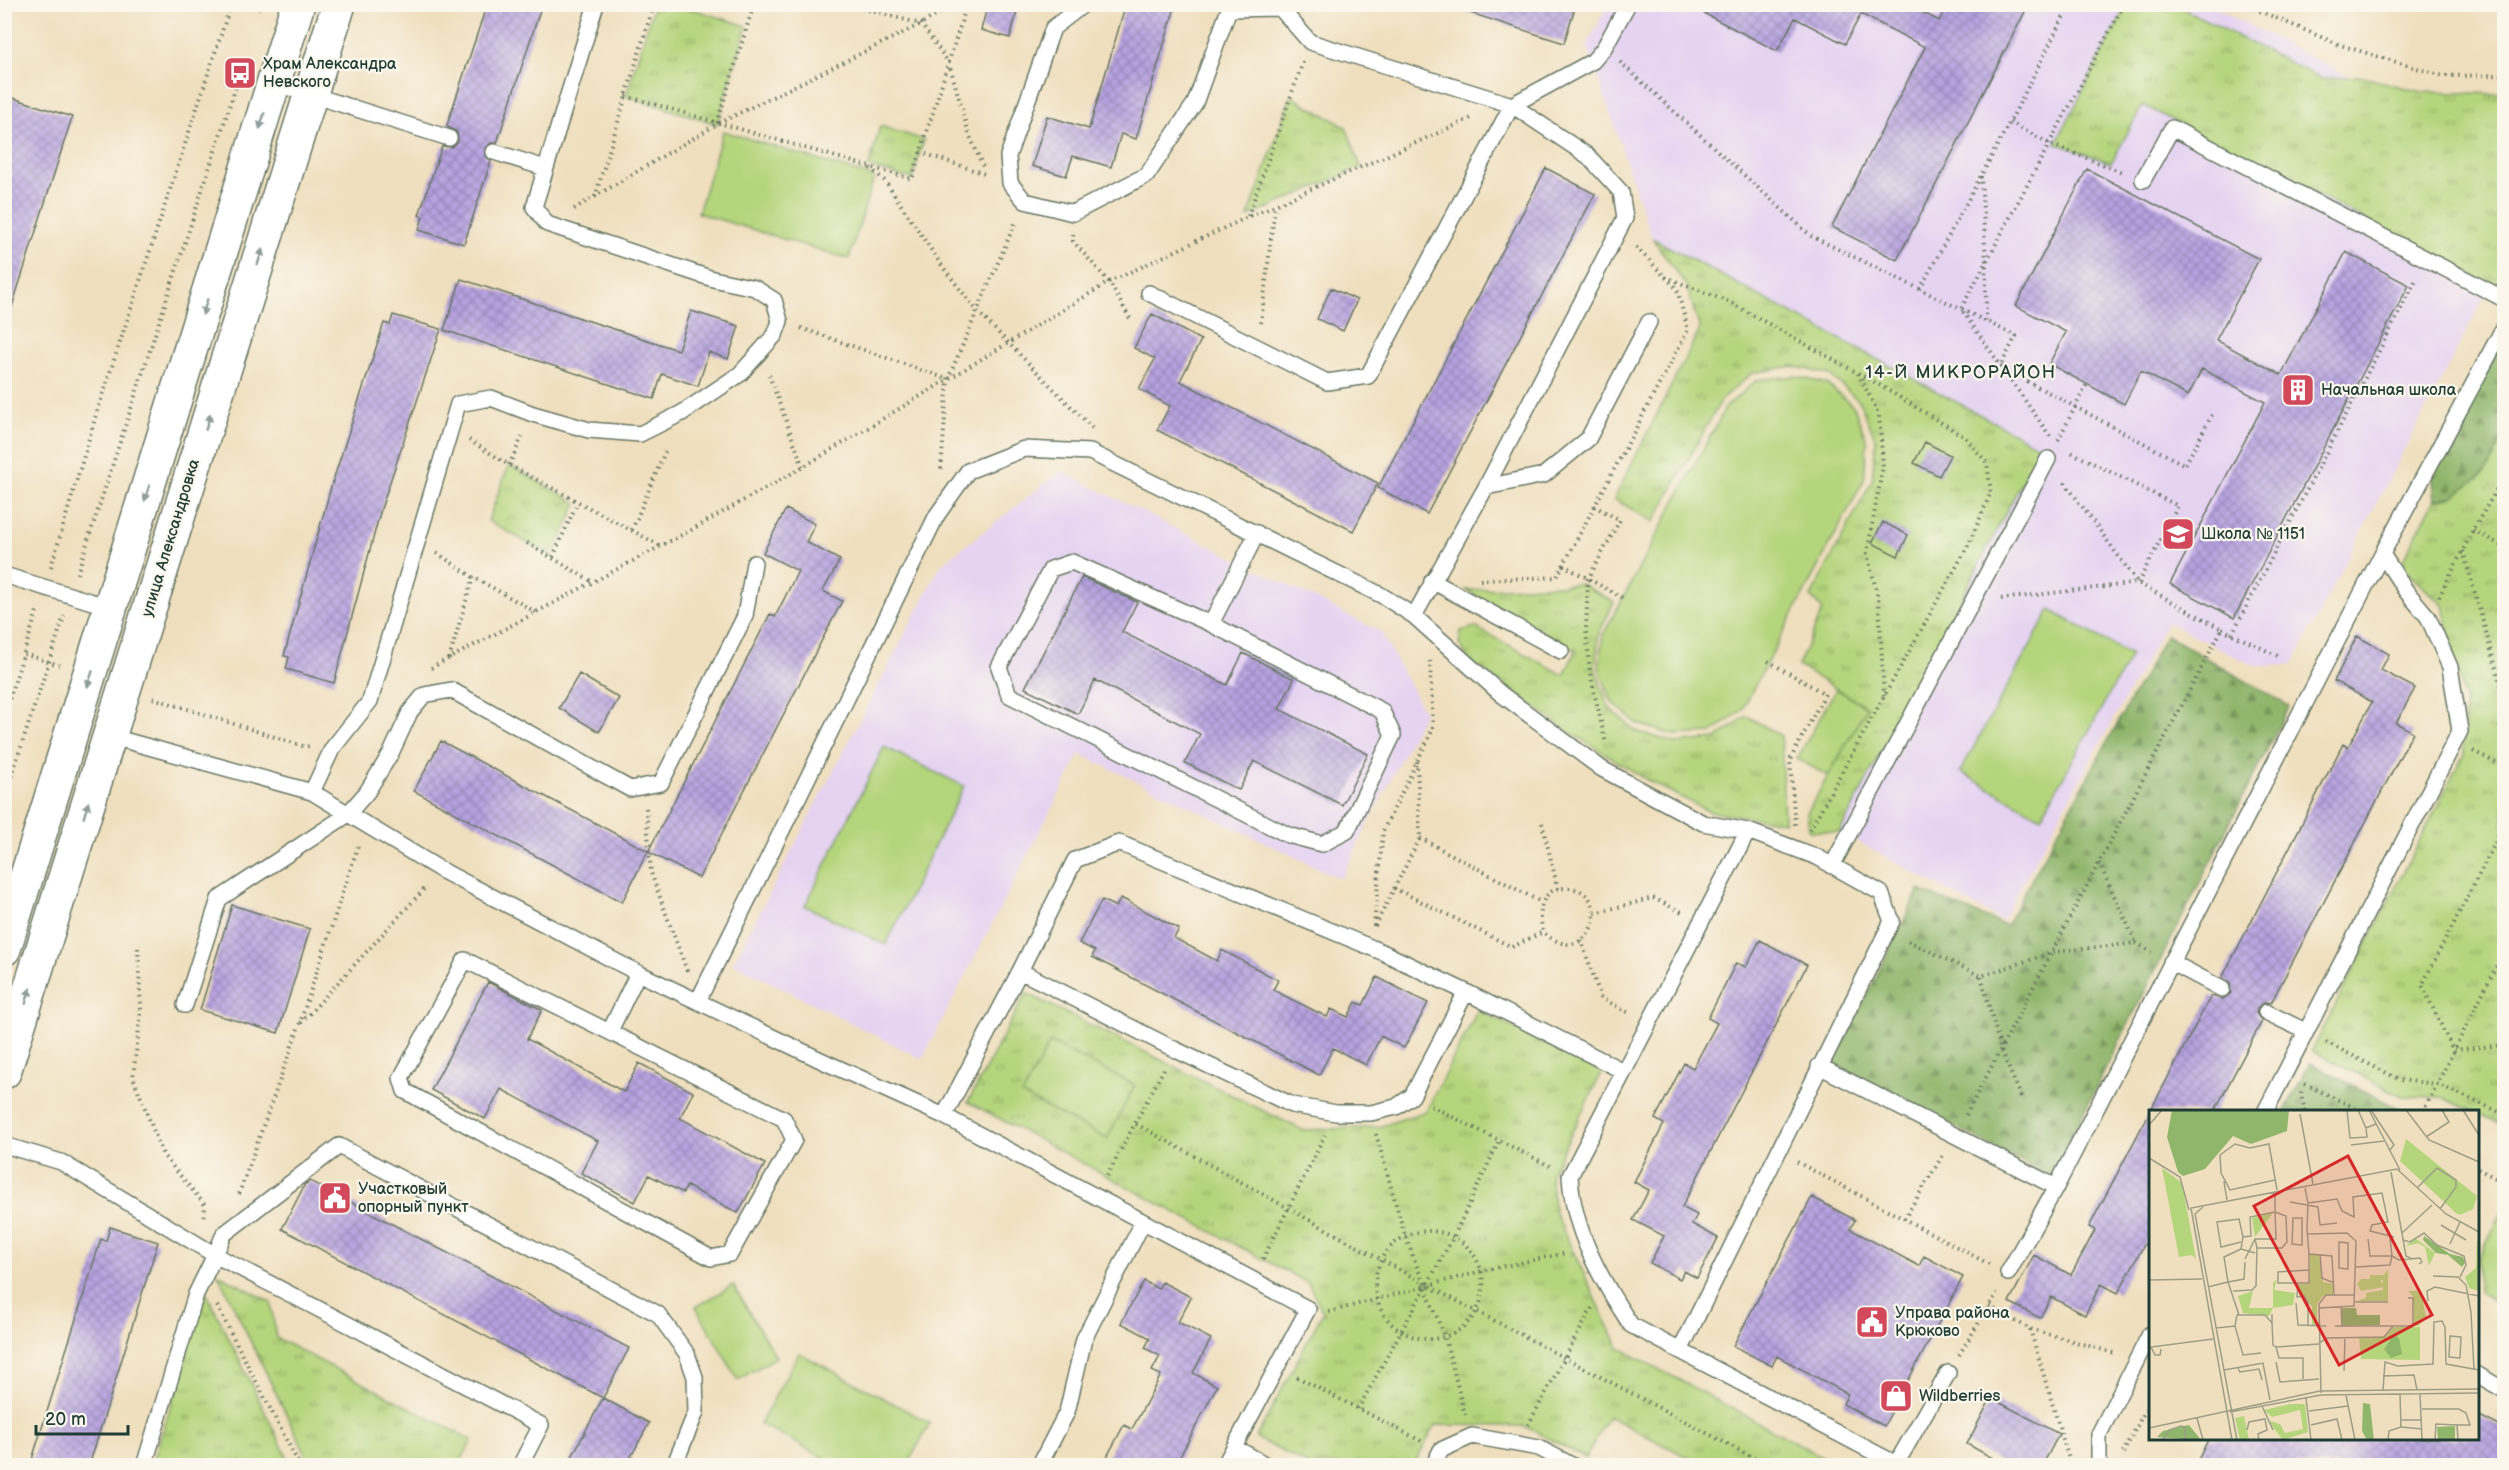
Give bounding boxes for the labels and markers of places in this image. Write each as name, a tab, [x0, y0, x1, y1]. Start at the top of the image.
bus stop icon: Храм Александра Невского	[222, 55, 258, 91]
place label: Храм Александра Невского	[263, 55, 397, 92]
building icon: Начальная школа	[2280, 372, 2316, 408]
place label: Начальная школа	[2321, 381, 2457, 400]
school or university icon: Школа № 1151	[2160, 516, 2196, 552]
place label: Школа № 1151	[2201, 525, 2305, 544]
public building icon: Участковый опорный пункт	[317, 1180, 353, 1216]
place label: Участковый опорный пункт	[358, 1180, 469, 1217]
public building icon: Управа района Крюково	[1854, 1304, 1890, 1340]
place label: Управа района Крюково	[1895, 1304, 2010, 1341]
shop icon: Wildberries	[1878, 1378, 1914, 1414]
place label: Wildberries	[1919, 1387, 2000, 1406]

